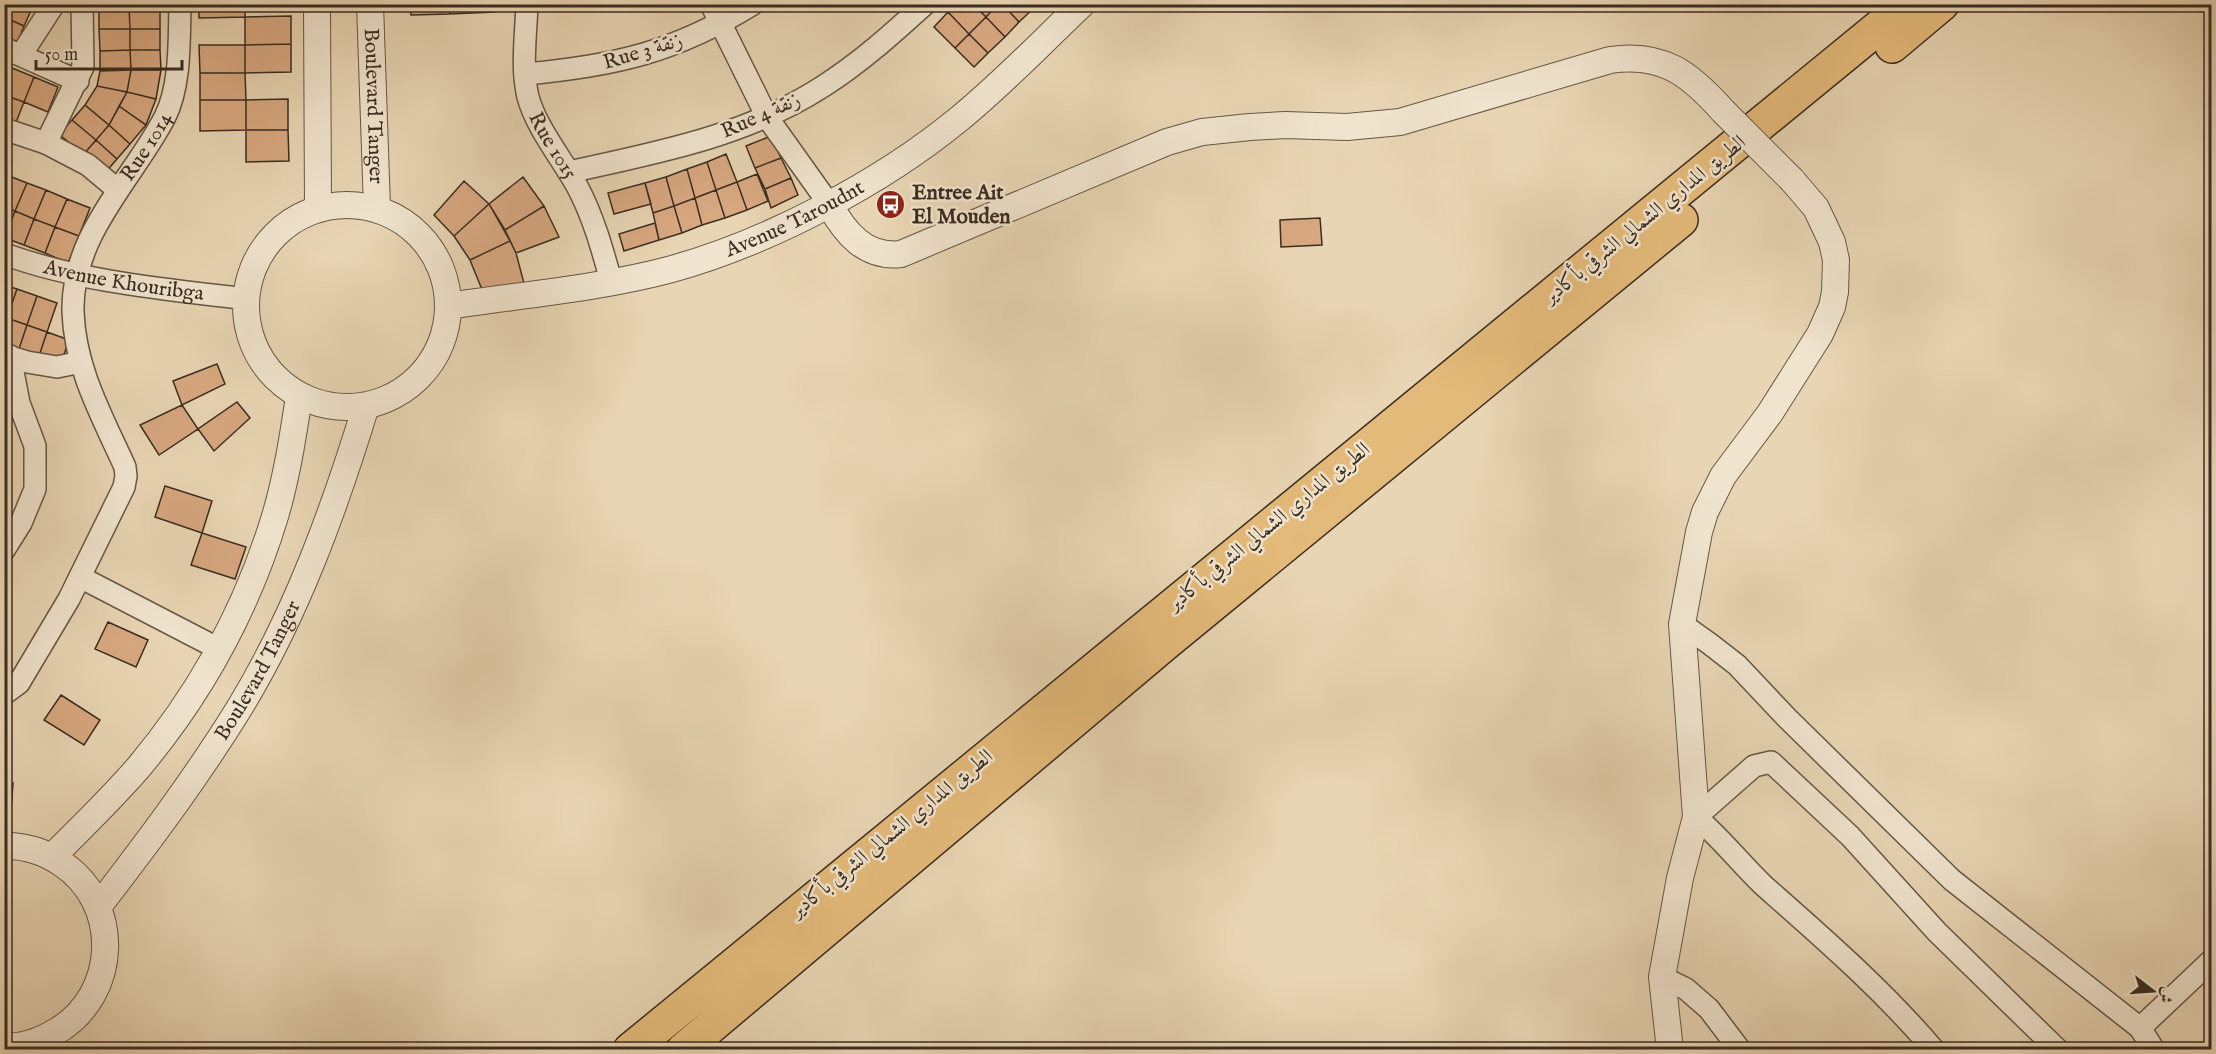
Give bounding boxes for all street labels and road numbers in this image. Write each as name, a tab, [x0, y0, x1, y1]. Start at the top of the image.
street label: Rue 3 زنقة	[600, 27, 686, 77]
street label: Boulevard Tanger	[357, 28, 390, 185]
street label: Rue 4 زنقة	[717, 87, 805, 145]
street label: Rue 1014	[114, 107, 179, 187]
street label: Rue 1015	[522, 107, 584, 185]
street label: الطريق المداري الشمالي الشرقي بأكادير	[1534, 127, 1753, 313]
street label: Avenue Taroudnt	[721, 174, 869, 264]
street label: Avenue Khouribga	[40, 253, 206, 307]
street label: الطريق المداري الشمالي الشرقي بأكادير	[1158, 434, 1377, 620]
street label: Boulevard Tanger	[209, 596, 307, 746]
street label: الطريق المداري الشمالي الشرقي بأكادير	[781, 741, 1000, 927]

